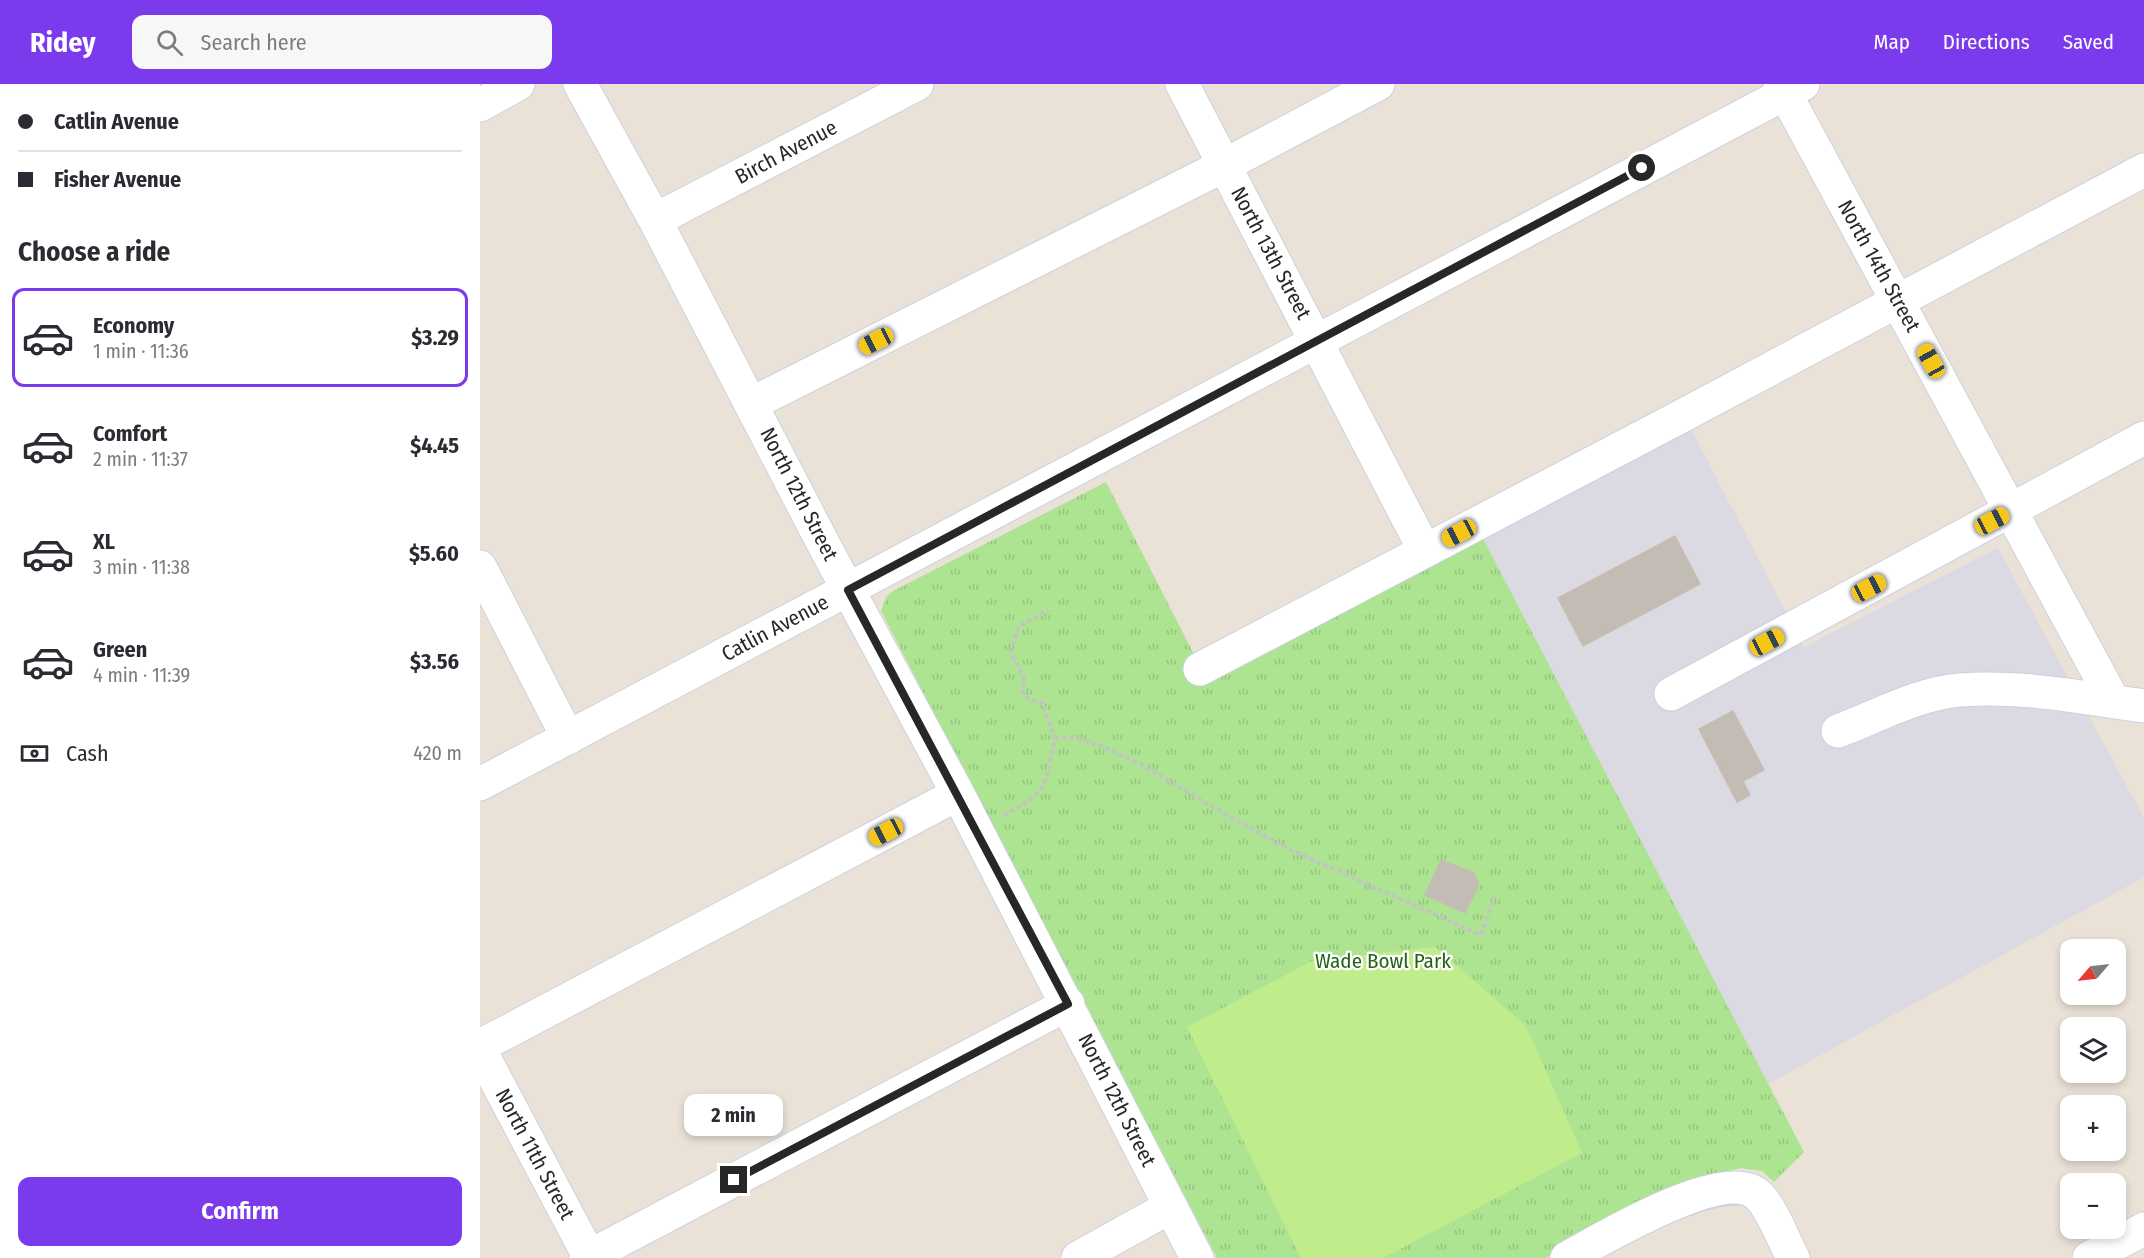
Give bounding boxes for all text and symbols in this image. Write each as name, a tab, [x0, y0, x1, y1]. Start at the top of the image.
search box	[132, 15, 552, 69]
text: Ridey	[30, 26, 96, 59]
icon: search	[153, 26, 186, 59]
text: Search here	[201, 29, 307, 56]
text: Map	[1873, 29, 1910, 55]
text: Directions	[1943, 29, 2030, 55]
text: Saved	[2063, 29, 2114, 55]
text: Catlin Avenue	[54, 108, 179, 135]
street label: Birch Avenue	[731, 114, 841, 190]
route start	[1628, 154, 1655, 181]
text: Fisher Avenue	[54, 166, 181, 193]
street label: North 13th Street	[1225, 182, 1317, 324]
street label: North 14th Street	[1832, 195, 1926, 337]
text: Choose a ride	[18, 236, 170, 268]
icon: car	[21, 311, 75, 365]
text: Economy	[93, 312, 174, 339]
text: $3.29	[411, 324, 459, 351]
car	[856, 325, 896, 357]
text: 1 min · 11:36	[93, 339, 189, 363]
car	[1914, 341, 1948, 381]
icon: car	[21, 419, 75, 473]
text: Comfort	[93, 420, 167, 447]
street label: North 12th Street	[754, 423, 844, 565]
text: $4.45	[410, 432, 459, 459]
text: 2 min · 11:37	[93, 447, 188, 471]
car	[1972, 505, 2012, 537]
car	[1439, 517, 1479, 549]
icon: car	[21, 527, 75, 581]
text: XL	[93, 528, 115, 555]
text: $5.60	[409, 540, 459, 567]
text: 3 min · 11:38	[93, 555, 190, 579]
car	[1849, 572, 1889, 604]
street label: Catlin Avenue	[717, 589, 833, 667]
car	[1747, 626, 1787, 658]
icon: car	[21, 635, 75, 689]
text: Green	[93, 636, 147, 663]
text: $3.56	[410, 648, 459, 675]
text: 4 min · 11:39	[93, 663, 190, 687]
icon: cash	[18, 737, 51, 770]
text: Cash	[66, 740, 109, 767]
text: 420 m	[413, 741, 462, 765]
car	[866, 816, 906, 848]
north arrow	[2060, 939, 2126, 1005]
map controls	[2060, 939, 2126, 1239]
park label: Wade Bowl Park	[1315, 948, 1451, 974]
button: layers	[2060, 1017, 2126, 1083]
street label: North 12th Street	[1072, 1029, 1162, 1171]
street label: North 11th Street	[490, 1084, 580, 1224]
callout: 2 min	[684, 1093, 784, 1135]
button: +	[2060, 1095, 2126, 1161]
text: 2 min	[711, 1103, 756, 1127]
route end	[720, 1166, 747, 1193]
button: −	[2060, 1173, 2126, 1239]
button: Confirm	[18, 1177, 462, 1246]

